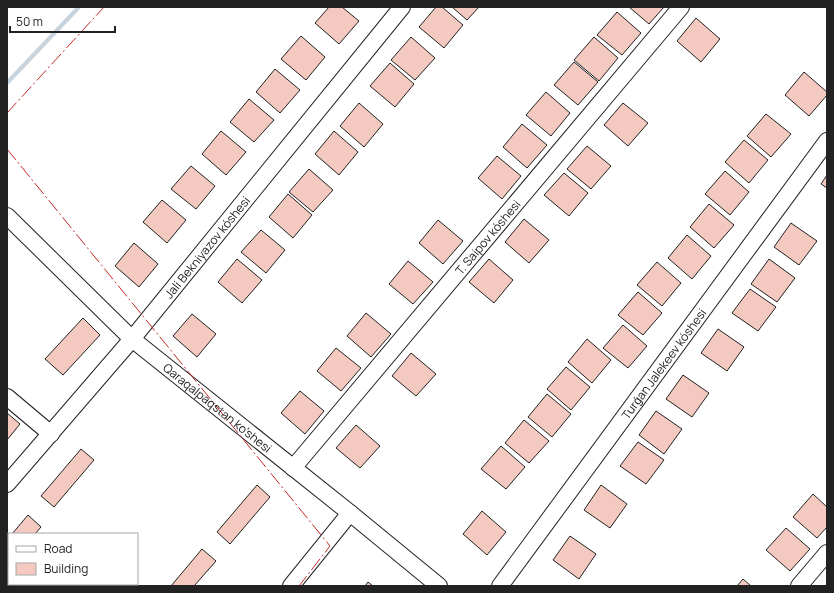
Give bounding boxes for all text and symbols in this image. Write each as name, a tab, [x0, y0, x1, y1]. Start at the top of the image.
scale bar	[10, 8, 115, 34]
text: 50 m	[16, 13, 43, 30]
street label: Jali Bekniyazov kóshesi	[160, 192, 253, 302]
street label: T. Saipov kóshesi	[451, 196, 524, 278]
street label: Turǵan Jalekeev kóshesi	[617, 305, 710, 422]
street label: Qaraqalpaqstan ko'shesi	[160, 359, 276, 456]
legend	[8, 533, 138, 585]
text: Road	[44, 540, 72, 557]
text: Building	[44, 560, 88, 577]

